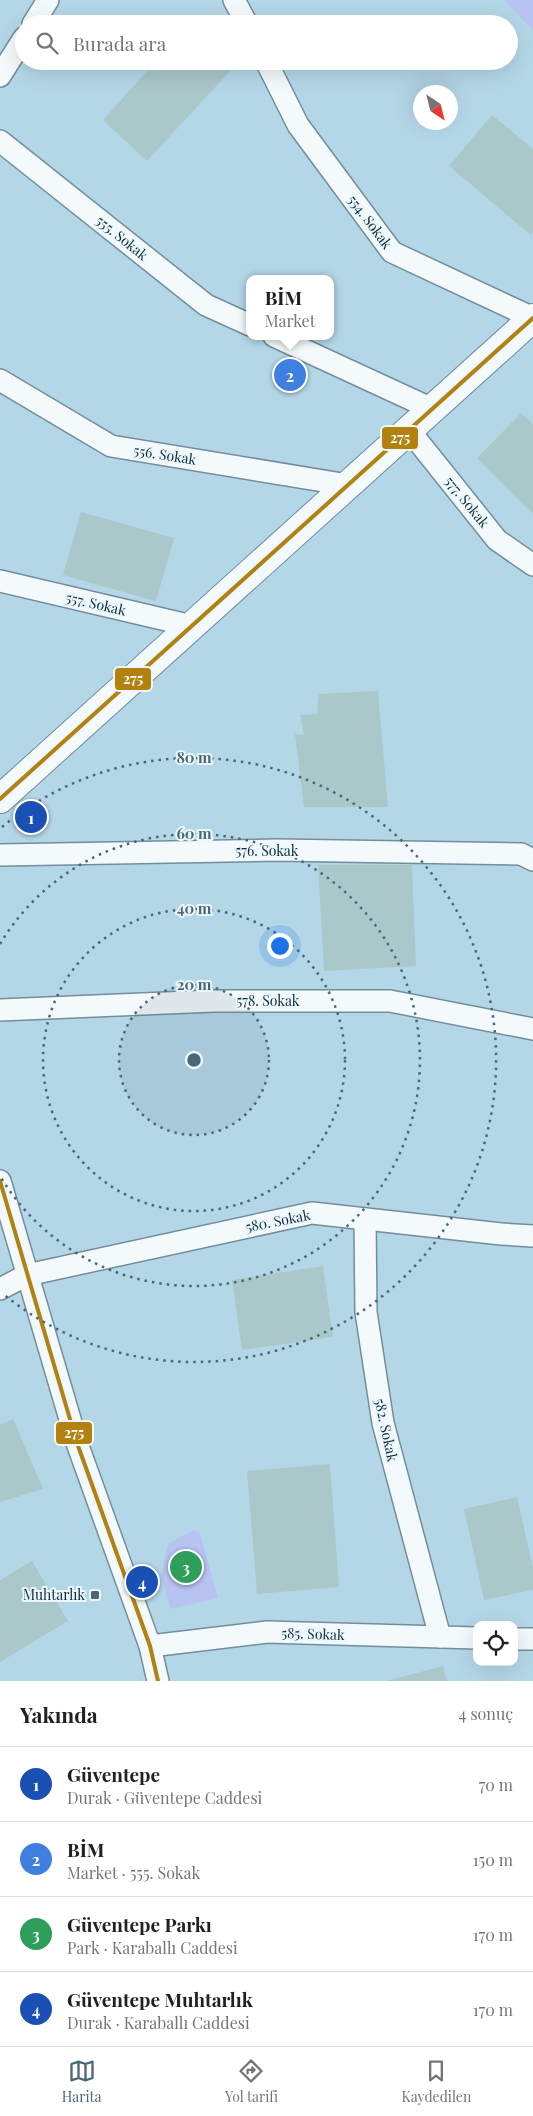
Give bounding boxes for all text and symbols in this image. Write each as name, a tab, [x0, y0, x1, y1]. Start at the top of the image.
search box	[15, 15, 518, 70]
icon: search	[33, 29, 61, 57]
text: Burada ara	[73, 30, 166, 56]
north arrow	[413, 85, 458, 130]
street label: 554. Sokak	[344, 191, 397, 253]
street label: 555. Sokak	[92, 211, 153, 265]
popup	[246, 275, 334, 340]
text: BİM	[265, 284, 302, 310]
text: Market	[265, 310, 315, 331]
pin: 2	[274, 356, 306, 394]
line badge: 275	[381, 426, 419, 450]
text: 275	[390, 428, 410, 447]
street label: 556. Sokak	[132, 440, 198, 469]
street label: 577. Sokak	[441, 472, 494, 532]
street label: 557. Sokak	[64, 587, 128, 620]
line badge: 275	[114, 667, 152, 691]
text: 275	[123, 669, 143, 688]
text: 80 m	[176, 747, 212, 767]
pin: 1	[15, 798, 47, 836]
text: 60 m	[176, 823, 212, 843]
street label: 576. Sokak	[235, 841, 299, 860]
text: 40 m	[177, 898, 212, 918]
your location	[267, 933, 293, 959]
text: 20 m	[177, 974, 212, 994]
street label: 578. Sokak	[236, 991, 300, 1010]
centre of rings	[185, 1051, 203, 1069]
street label: 580. Sokak	[244, 1205, 312, 1236]
street label: 582. Sokak	[371, 1397, 403, 1464]
line badge: 275	[55, 1421, 93, 1445]
text: 275	[64, 1423, 84, 1442]
pin: 3	[170, 1548, 202, 1586]
pin: 4	[126, 1563, 158, 1601]
place label: Muhtarlık	[23, 1585, 85, 1604]
marker: Muhtarlık	[89, 1589, 101, 1601]
map controls	[473, 1621, 518, 1666]
button: locate	[473, 1621, 518, 1666]
street label: 585. Sokak	[281, 1623, 345, 1644]
text: Yakında	[20, 1700, 98, 1728]
text: 4 sonuç	[459, 1703, 513, 1724]
text: Güventepe	[67, 1761, 160, 1787]
text: 1	[33, 1774, 39, 1795]
text: 70 m	[479, 1774, 513, 1795]
text: Durak · Güventepe Caddesi	[67, 1787, 262, 1808]
text: BİM	[67, 1836, 104, 1862]
text: 2	[32, 1849, 40, 1870]
text: 150 m	[473, 1849, 513, 1870]
text: Market · 555. Sokak	[67, 1862, 200, 1883]
text: Güventepe Parkı	[67, 1911, 212, 1937]
text: 3	[32, 1924, 40, 1945]
text: 170 m	[473, 1924, 513, 1945]
text: Park · Karaballı Caddesi	[67, 1937, 238, 1958]
text: Güventepe Muhtarlık	[67, 1986, 253, 2012]
text: 4	[32, 1999, 40, 2020]
text: 170 m	[473, 1999, 513, 2020]
text: Durak · Karaballı Caddesi	[67, 2012, 250, 2033]
tab: Harita	[62, 2057, 101, 2106]
tab: Yol tarifi	[225, 2057, 278, 2106]
tab: Kaydedilen	[402, 2057, 471, 2106]

